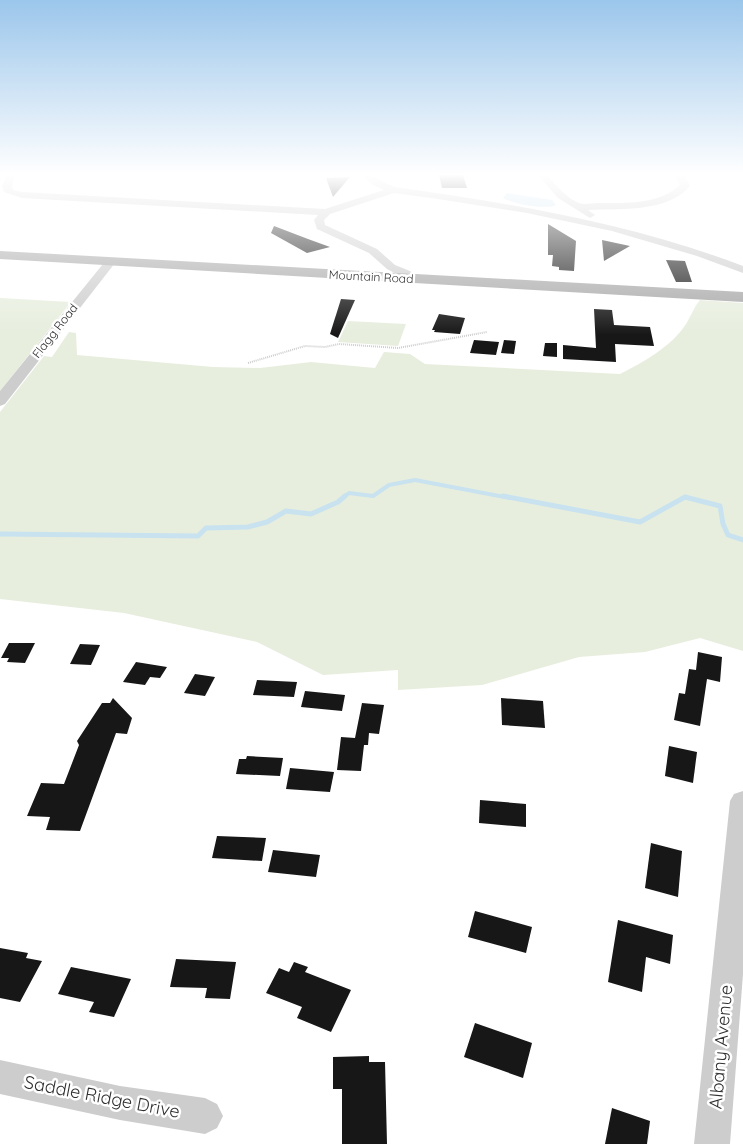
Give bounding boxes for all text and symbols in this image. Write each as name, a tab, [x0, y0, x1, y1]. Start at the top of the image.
street label: Mountain Road	[328, 267, 414, 286]
street label: Flagg Road	[29, 301, 80, 361]
street label: Albany Avenue	[704, 984, 737, 1110]
street label: Saddle Ridge Drive	[22, 1070, 182, 1123]

